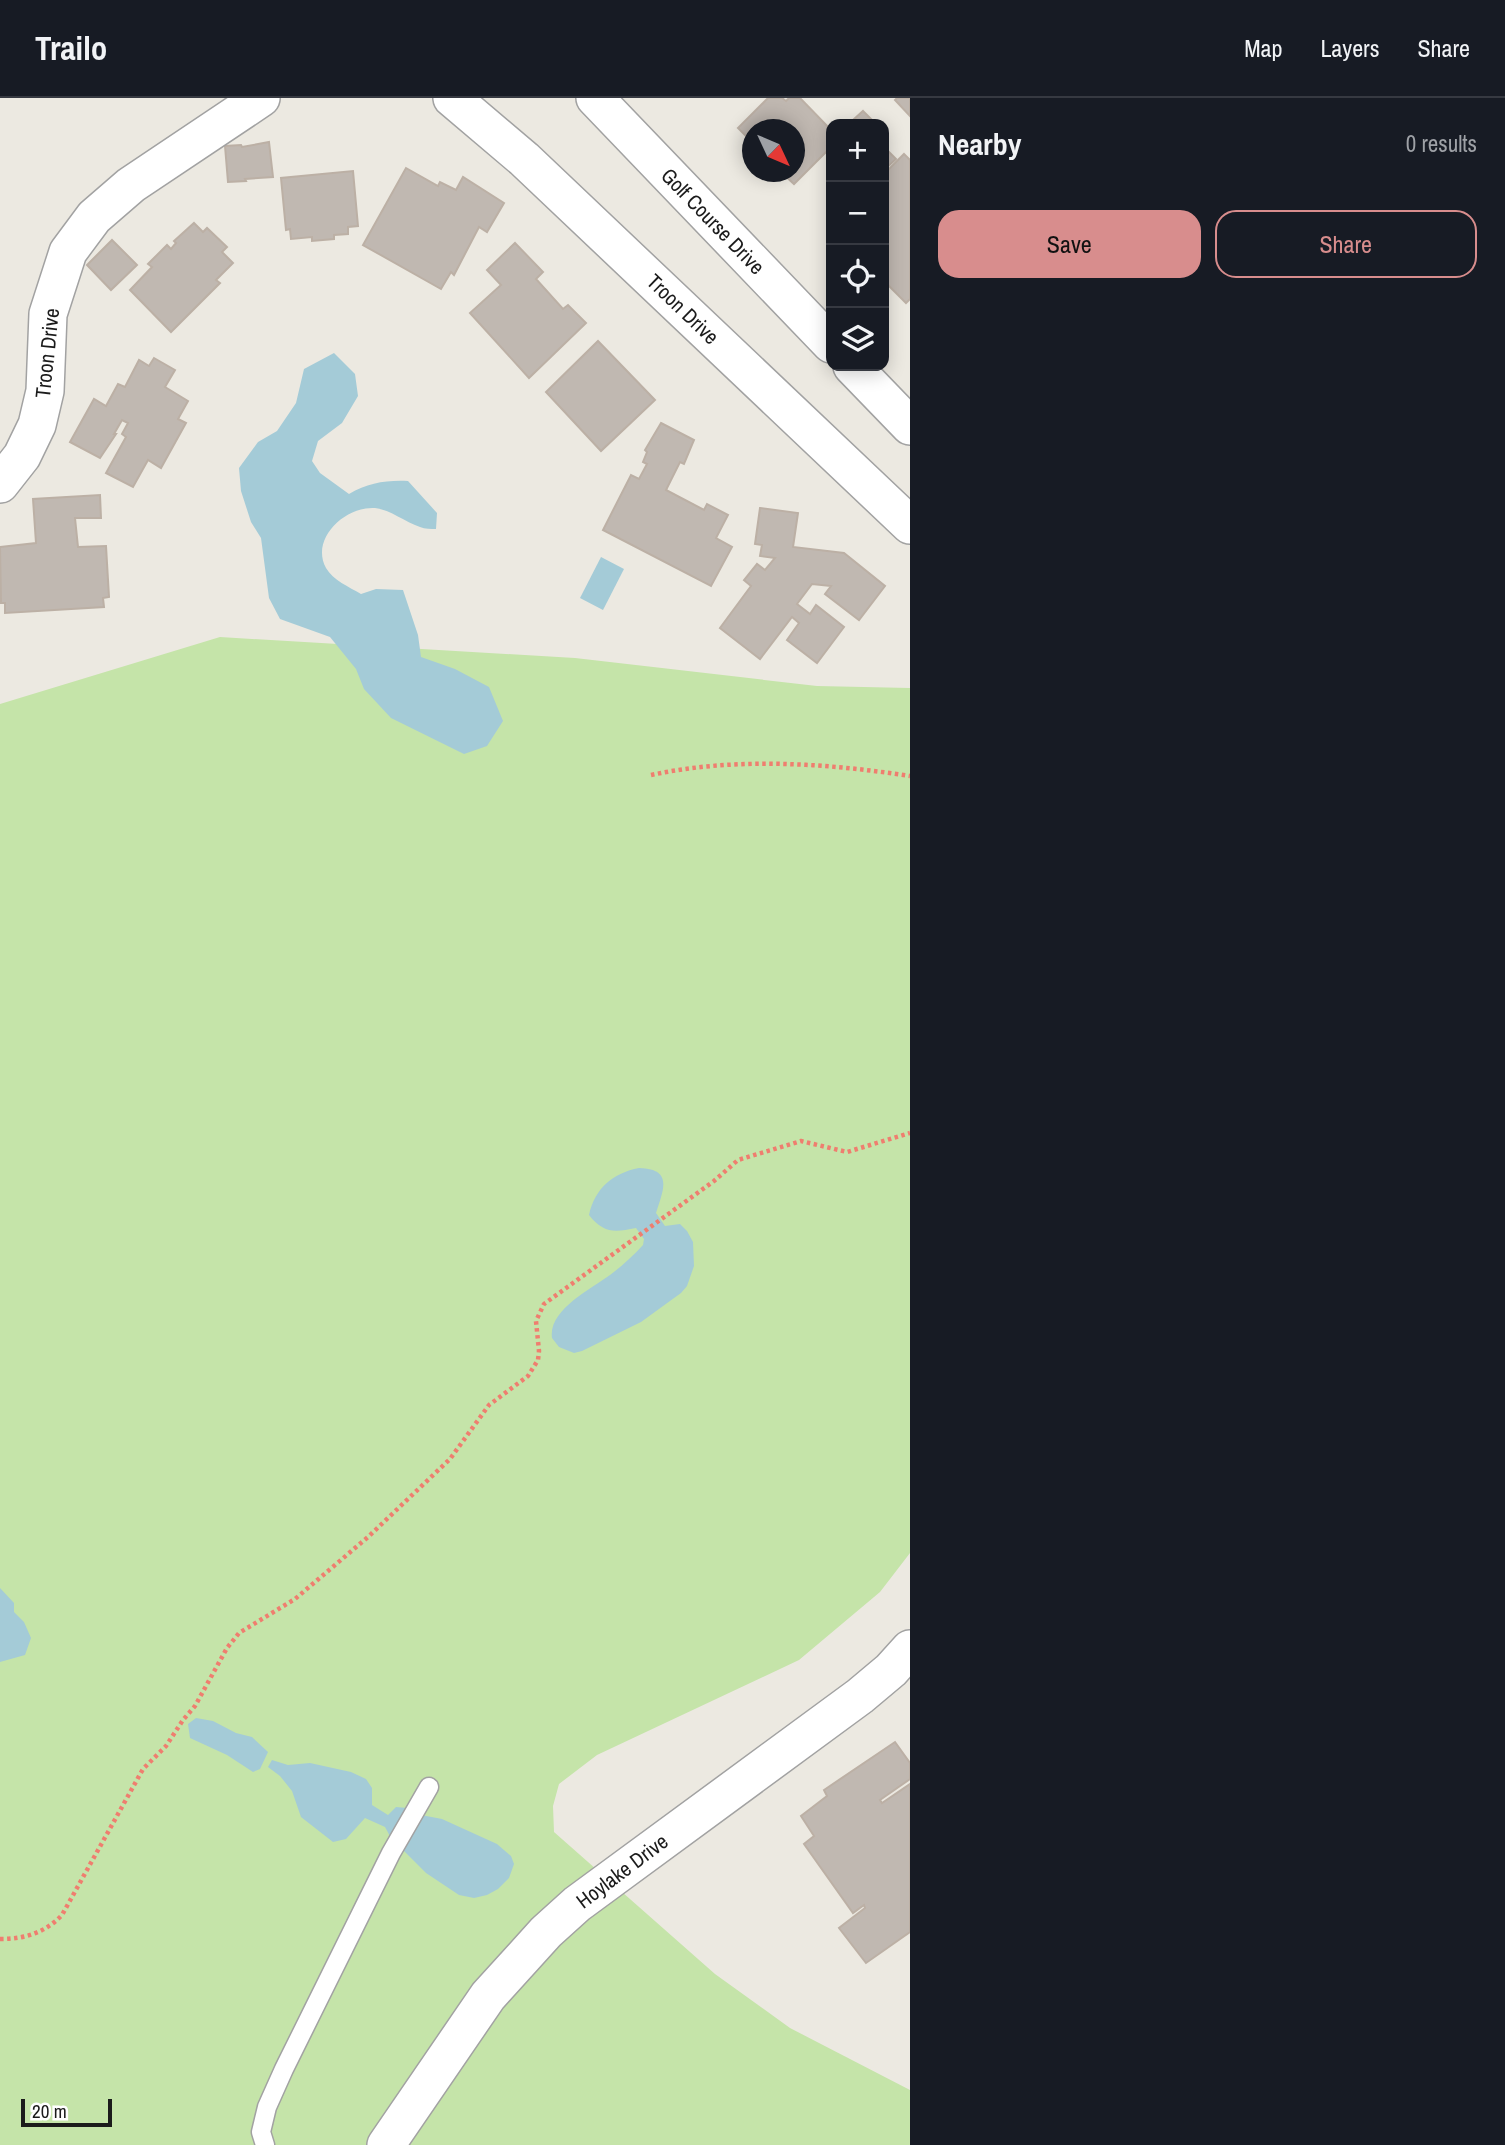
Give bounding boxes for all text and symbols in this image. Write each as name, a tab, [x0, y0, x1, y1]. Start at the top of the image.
text: Trailo	[35, 26, 107, 70]
text: Map	[1244, 32, 1282, 64]
text: Layers	[1320, 32, 1379, 64]
text: Share	[1417, 32, 1470, 64]
north arrow	[742, 119, 805, 182]
map controls	[826, 119, 889, 371]
button: +	[826, 119, 889, 182]
text: Nearby	[938, 124, 1021, 164]
text: 0 results	[1406, 128, 1477, 159]
street label: Golf Course Drive	[655, 161, 771, 281]
button: −	[826, 182, 889, 245]
button: Save	[938, 210, 1201, 278]
button: Share	[1215, 210, 1477, 278]
button: locate	[826, 245, 889, 308]
street label: Troon Drive	[640, 267, 726, 351]
street label: Troon Drive	[28, 307, 66, 399]
button: layers	[826, 308, 889, 371]
street label: Hoylake Drive	[570, 1827, 674, 1915]
scale bar	[21, 2096, 112, 2128]
text: 20 m	[32, 2098, 67, 2124]

